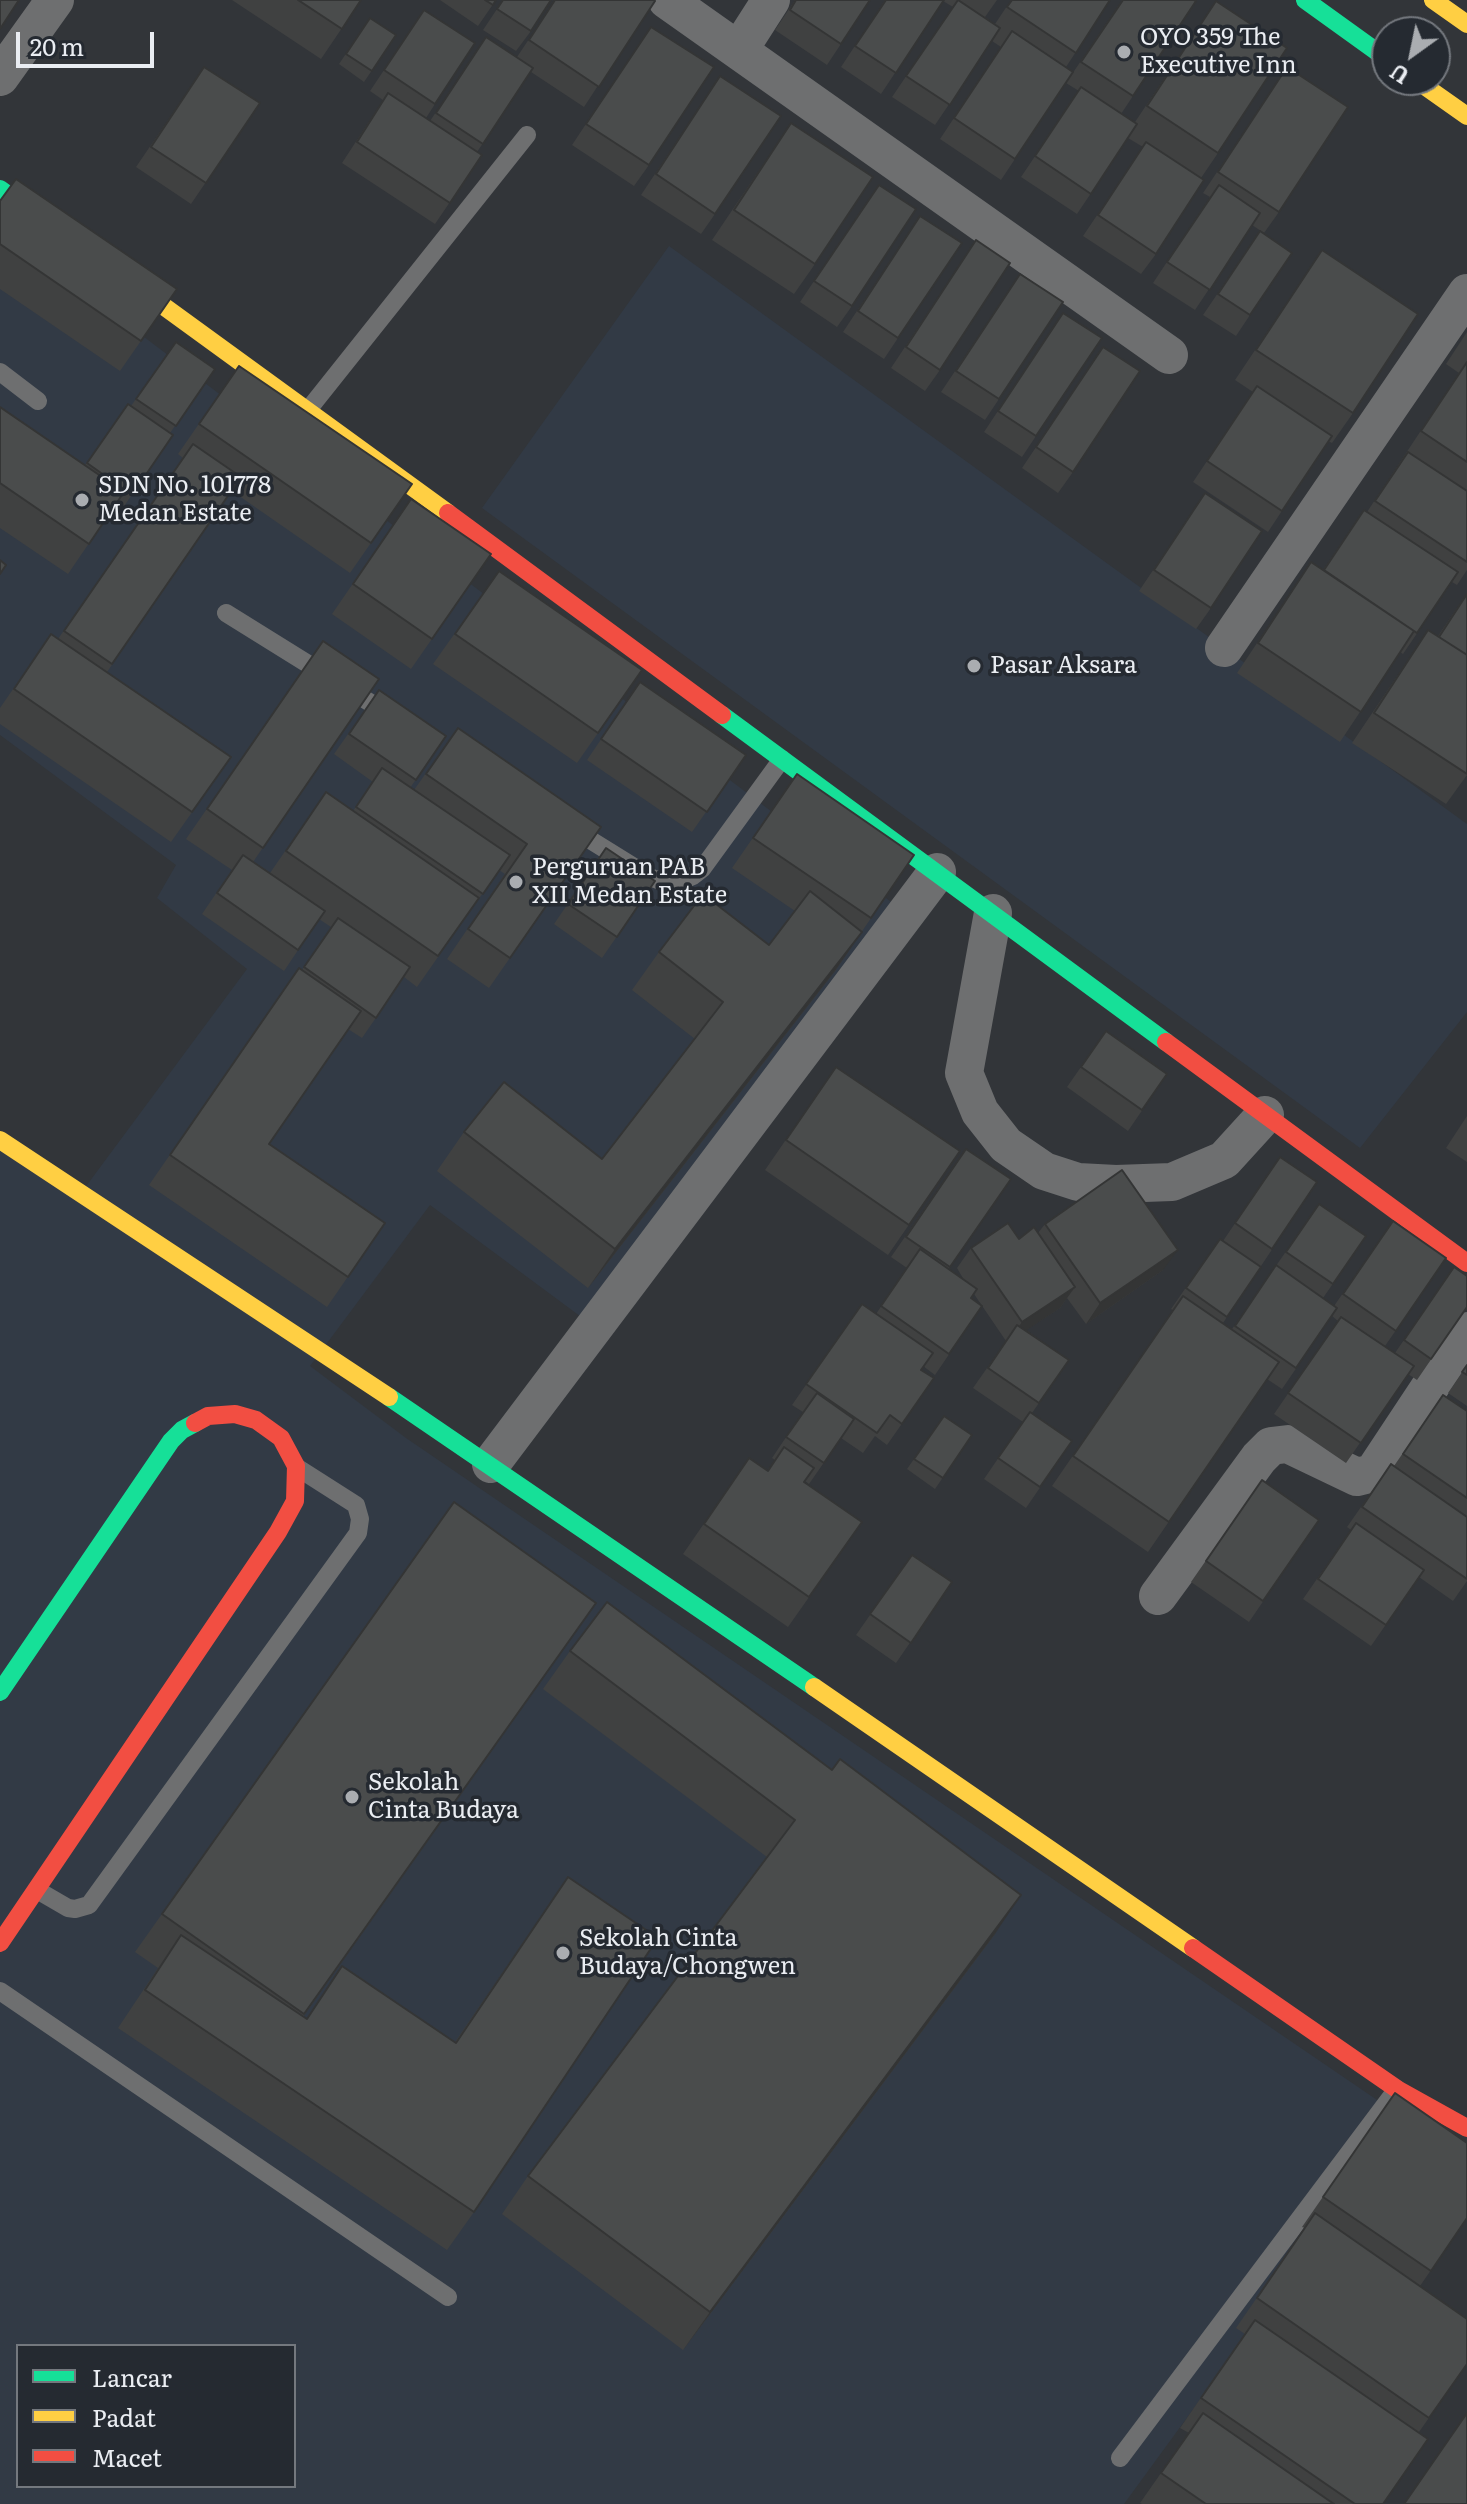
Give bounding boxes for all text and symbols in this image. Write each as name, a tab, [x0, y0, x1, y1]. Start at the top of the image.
scale bar	[20, 16, 158, 66]
north arrow	[1371, 16, 1451, 96]
place label: OYO 359 The Executive Inn	[1140, 24, 1297, 80]
text: 20 m	[30, 28, 84, 63]
marker: OYO 359 The Executive Inn	[1115, 43, 1133, 61]
text: U	[1383, 56, 1415, 93]
place label: SDN No. 101778 Medan Estate	[98, 472, 271, 528]
marker: SDN No. 101778 Medan Estate	[73, 491, 91, 509]
place label: Pasar Aksara	[990, 652, 1137, 680]
marker: Pasar Aksara	[965, 657, 983, 675]
place label: Perguruan PAB XII Medan Estate	[532, 854, 727, 910]
marker: Perguruan PAB XII Medan Estate	[507, 873, 525, 891]
place label: Sekolah Cinta Budaya	[368, 1769, 519, 1825]
marker: Sekolah Cinta Budaya	[343, 1788, 361, 1806]
place label: Sekolah Cinta Budaya/Chongwen	[579, 1925, 796, 1981]
marker: Sekolah Cinta Budaya/Chongwen	[554, 1944, 572, 1962]
legend	[16, 2344, 296, 2488]
text: Lancar	[92, 2359, 172, 2394]
text: Padat	[92, 2399, 156, 2434]
text: Macet	[92, 2439, 162, 2474]

